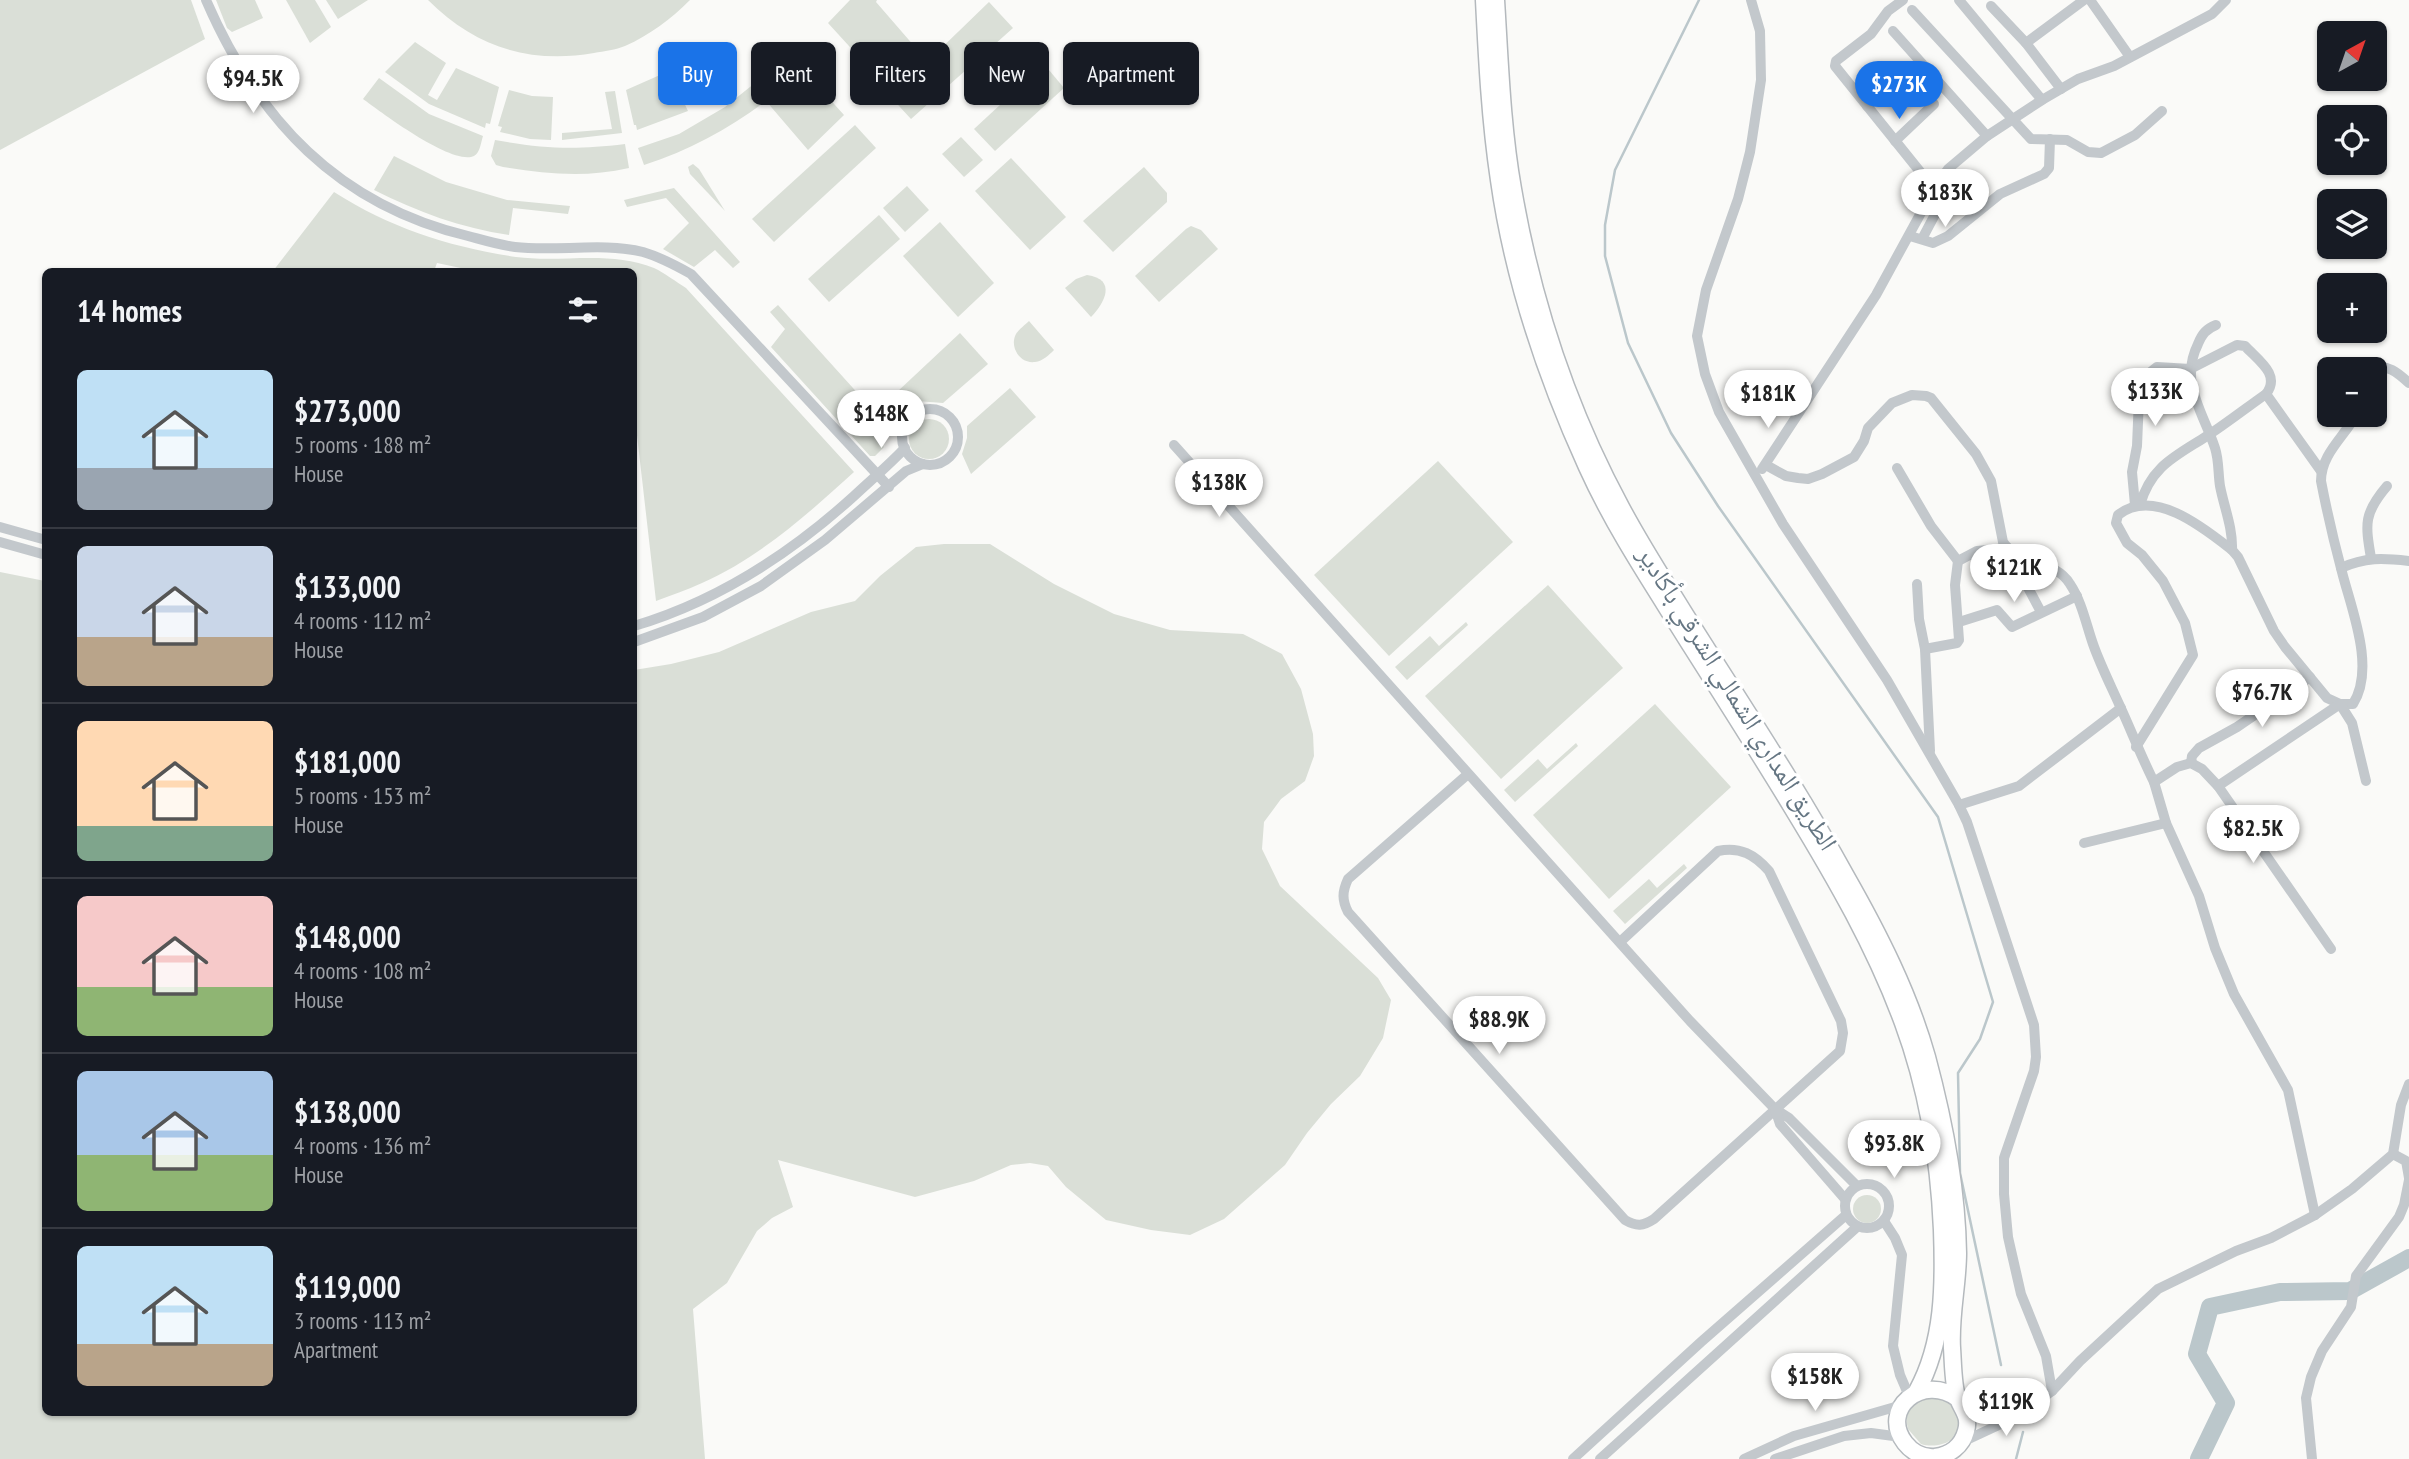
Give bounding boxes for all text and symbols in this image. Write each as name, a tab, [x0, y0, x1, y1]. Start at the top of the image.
north arrow	[2317, 21, 2387, 91]
map controls	[2317, 21, 2387, 427]
chip: Buy	[658, 42, 737, 105]
chip: Rent	[751, 42, 836, 105]
chip: Filters	[850, 42, 950, 105]
chip: New	[964, 42, 1049, 105]
chip: Apartment	[1063, 42, 1199, 105]
pin: $94.5K	[196, 55, 310, 115]
pin: $273K	[1850, 61, 1948, 121]
text: $94.5K	[223, 63, 283, 92]
text: $273K	[1871, 69, 1927, 98]
button: locate	[2317, 105, 2387, 175]
pin: $183K	[1896, 170, 1994, 229]
text: $183K	[1917, 177, 1973, 206]
button: layers	[2317, 189, 2387, 259]
button: +	[2317, 273, 2387, 343]
text: 14 homes	[77, 291, 182, 330]
icon: filters	[564, 291, 602, 329]
button: −	[2317, 357, 2387, 427]
pin: $133K	[2106, 368, 2204, 428]
pin: $181K	[1719, 370, 1817, 430]
text: $133K	[2127, 376, 2183, 405]
text: $181K	[1740, 378, 1796, 407]
text: $273,000	[294, 391, 401, 430]
pin: $148K	[832, 391, 930, 450]
icon: home	[133, 398, 217, 482]
text: $148K	[853, 398, 909, 427]
text: 5 rooms · 188 m²	[294, 430, 431, 459]
text: House	[294, 459, 344, 488]
pin: $138K	[1170, 460, 1268, 519]
text: $138K	[1191, 467, 1247, 496]
street label: الطريق المداري الشمالي الشرقي بأكادير	[1626, 539, 1845, 859]
pin: $121K	[1965, 544, 2063, 604]
text: $121K	[1986, 552, 2042, 581]
text: $133,000	[294, 567, 401, 606]
icon: home	[133, 574, 217, 658]
text: 4 rooms · 112 m²	[294, 606, 431, 635]
text: House	[294, 635, 344, 664]
pin: $76.7K	[2205, 670, 2319, 729]
text: $76.7K	[2232, 677, 2292, 706]
text: $181,000	[294, 742, 401, 781]
icon: home	[133, 749, 217, 833]
text: 5 rooms · 153 m²	[294, 781, 431, 810]
pin: $82.5K	[2196, 806, 2310, 865]
text: House	[294, 810, 344, 839]
text: $82.5K	[2223, 813, 2283, 842]
text: $148,000	[294, 917, 401, 956]
icon: home	[133, 924, 217, 1008]
text: 4 rooms · 108 m²	[294, 956, 431, 985]
text: House	[294, 985, 344, 1014]
pin: $88.9K	[1442, 996, 1556, 1056]
text: $88.9K	[1469, 1004, 1529, 1033]
text: $138,000	[294, 1092, 401, 1131]
icon: home	[133, 1099, 217, 1183]
pin: $93.8K	[1837, 1120, 1951, 1180]
text: $93.8K	[1864, 1128, 1924, 1157]
text: 4 rooms · 136 m²	[294, 1131, 431, 1160]
text: House	[294, 1160, 344, 1189]
text: $119,000	[294, 1267, 401, 1306]
icon: home	[133, 1274, 217, 1358]
text: 3 rooms · 113 m²	[294, 1306, 431, 1335]
text: Apartment	[294, 1335, 378, 1364]
pin: $158K	[1766, 1354, 1864, 1413]
text: $158K	[1787, 1361, 1843, 1390]
pin: $119K	[1957, 1378, 2055, 1438]
text: $119K	[1978, 1386, 2034, 1415]

